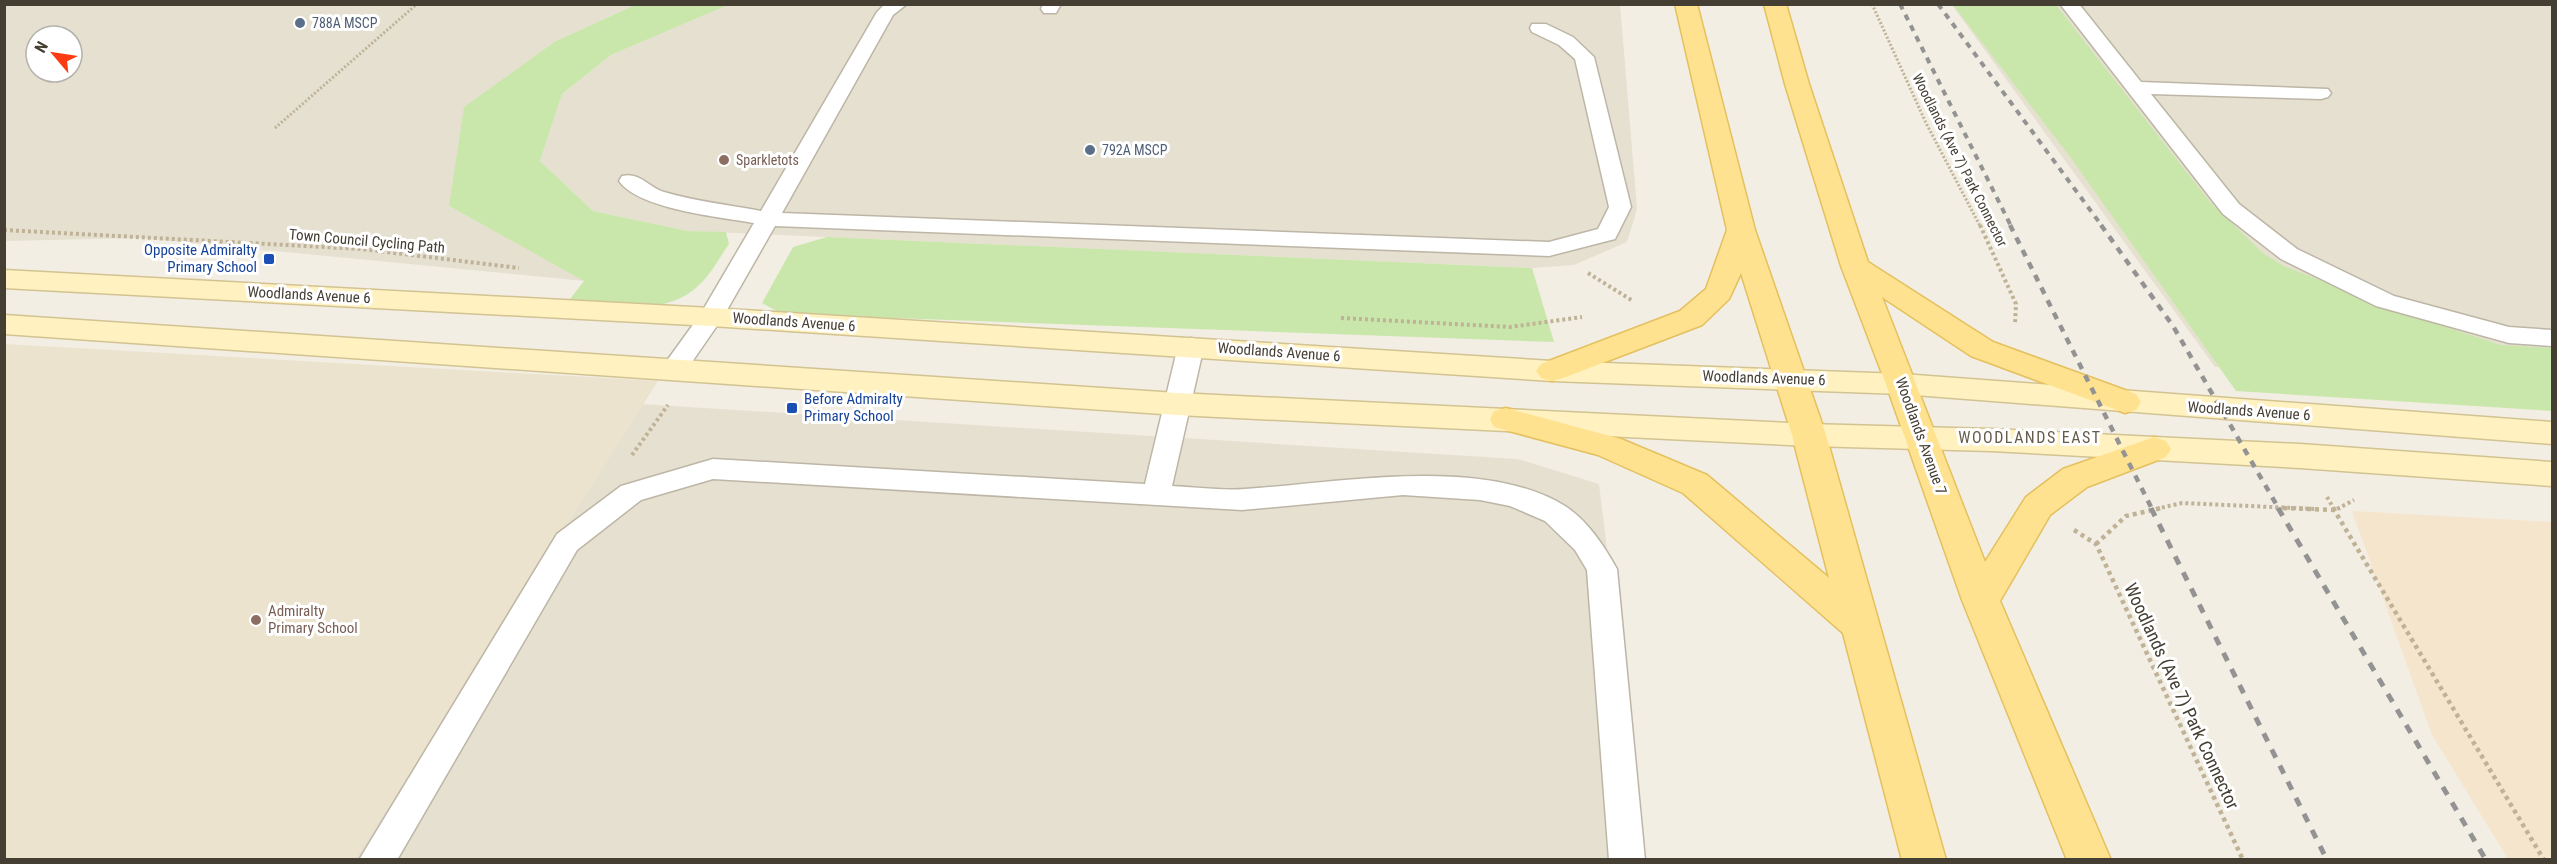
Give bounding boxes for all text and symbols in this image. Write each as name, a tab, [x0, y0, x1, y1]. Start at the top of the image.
place label: 788A MSCP	[312, 15, 378, 31]
marker: 788A MSCP	[293, 16, 307, 30]
north arrow	[24, 24, 84, 84]
text: N	[31, 38, 52, 56]
street label: Woodlands (Ave 7) Park Connector	[1908, 71, 2011, 250]
place label: 792A MSCP	[1102, 142, 1168, 158]
marker: 792A MSCP	[1083, 143, 1097, 157]
place label: Sparkletots	[736, 152, 799, 168]
marker: Sparkletots	[717, 153, 731, 167]
street label: Town Council Cycling Path	[288, 225, 446, 257]
place label: Opposite Admiralty Primary School	[144, 241, 257, 276]
marker: Opposite Admiralty Primary School	[262, 252, 276, 266]
street label: Woodlands Avenue 6	[247, 283, 371, 307]
street label: Woodlands Avenue 6	[732, 309, 856, 335]
street label: Woodlands Avenue 6	[1217, 339, 1341, 365]
street label: Woodlands Avenue 6	[1702, 367, 1826, 389]
street label: Woodlands Avenue 7	[1891, 375, 1951, 497]
place label: Before Admiralty Primary School	[804, 390, 903, 425]
street label: Woodlands Avenue 6	[2187, 398, 2311, 424]
marker: Before Admiralty Primary School	[785, 401, 799, 415]
district label: WOODLANDS EAST	[1958, 428, 2102, 447]
street label: Woodlands (Ave 7) Park Connector	[2119, 580, 2244, 813]
place label: Admiralty Primary School	[268, 602, 358, 637]
marker: Admiralty Primary School	[249, 613, 263, 627]

